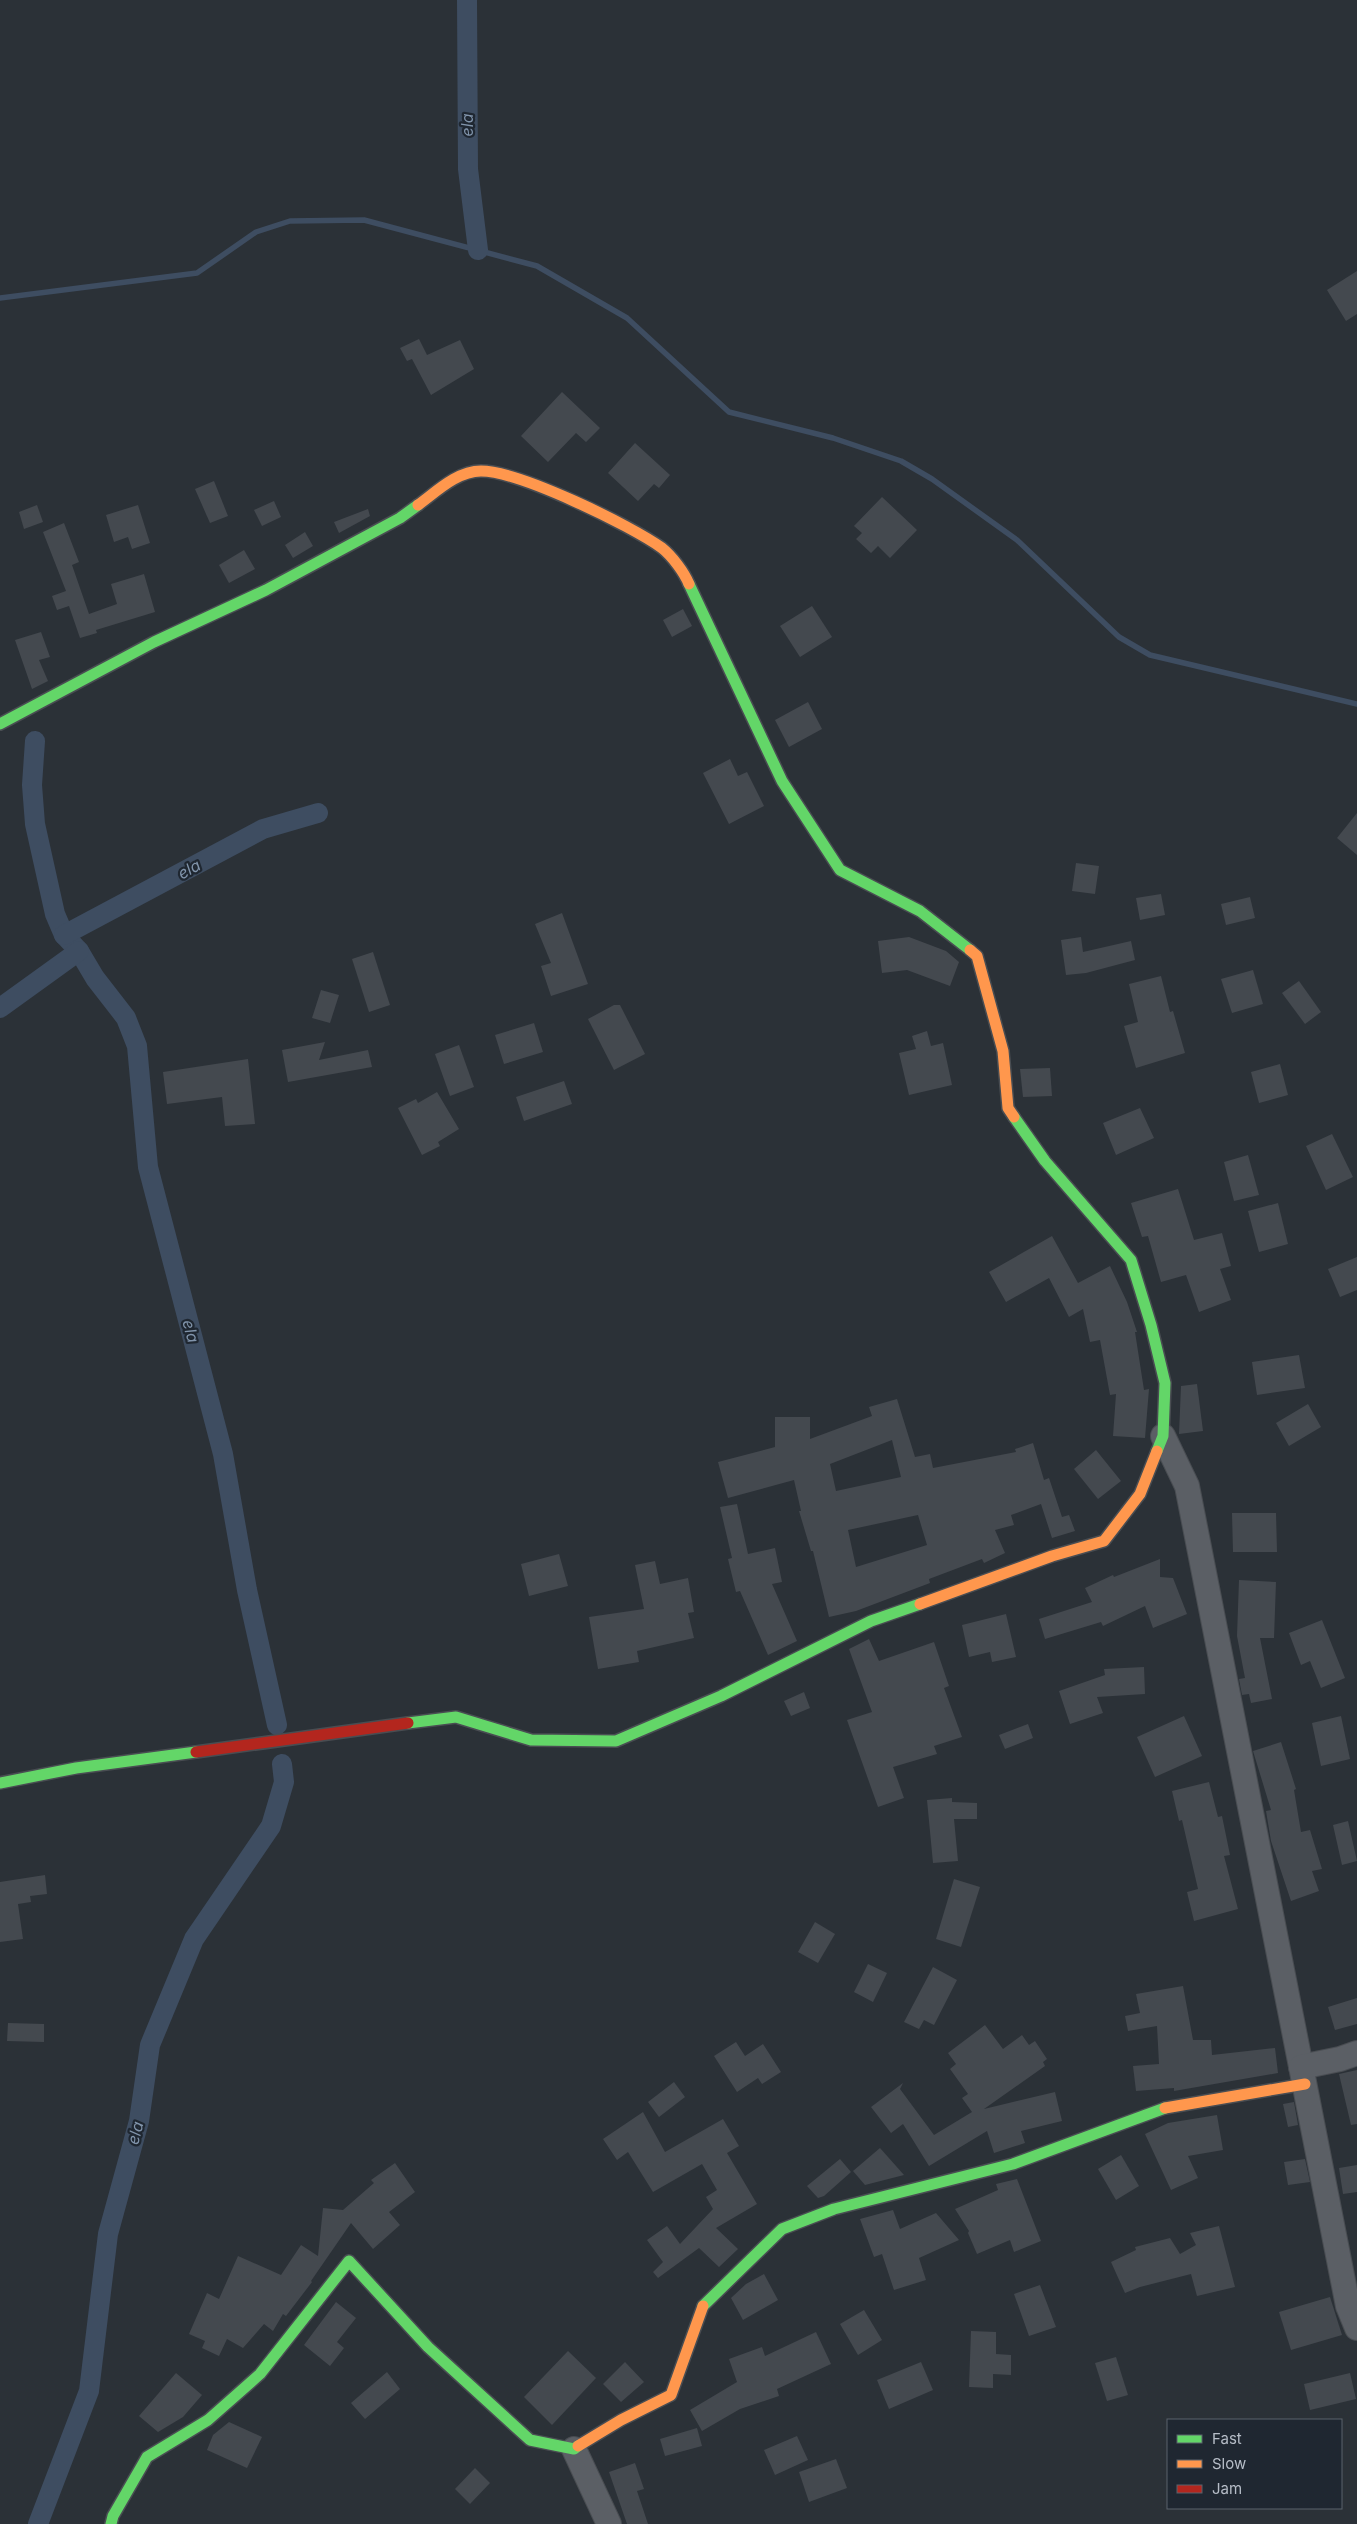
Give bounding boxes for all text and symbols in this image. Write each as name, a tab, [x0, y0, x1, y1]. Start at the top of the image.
water label: ela	[457, 113, 477, 136]
water label: ela	[174, 855, 204, 883]
water label: ela	[178, 1317, 204, 1345]
water label: ela	[123, 2119, 148, 2147]
legend	[1167, 2419, 1342, 2509]
text: Fast	[1212, 2429, 1242, 2448]
text: Slow	[1212, 2454, 1246, 2473]
text: Jam	[1212, 2479, 1242, 2498]

